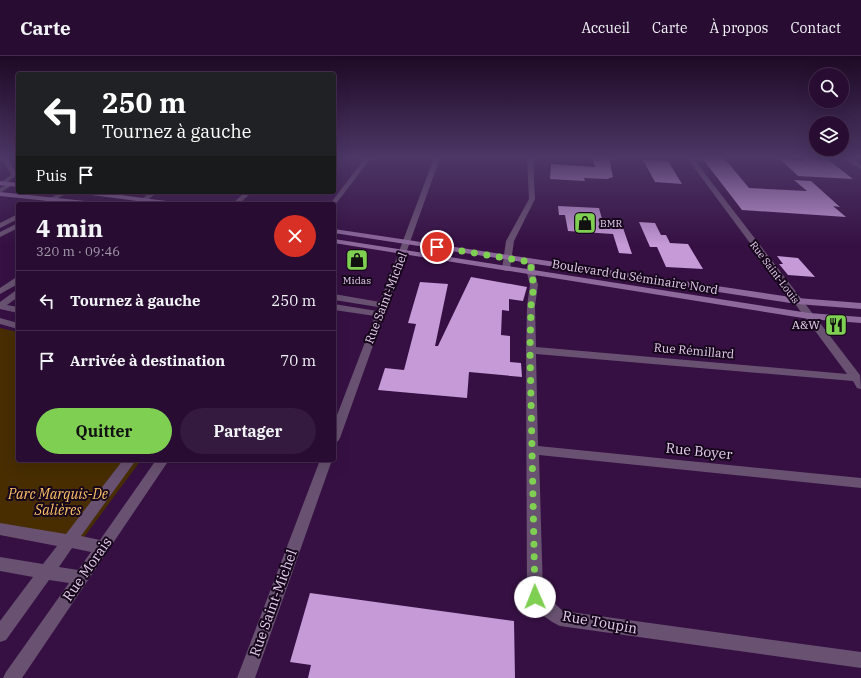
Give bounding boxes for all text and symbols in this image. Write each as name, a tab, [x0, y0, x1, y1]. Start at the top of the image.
text: Carte	[20, 16, 71, 40]
text: Accueil	[581, 19, 630, 37]
text: Carte	[652, 19, 687, 37]
text: À propos	[709, 19, 768, 37]
text: Contact	[790, 19, 841, 37]
map controls	[809, 68, 849, 156]
button: search	[809, 68, 849, 108]
text: 250 m	[102, 84, 186, 121]
icon: left	[36, 88, 88, 140]
button: layers	[809, 116, 849, 156]
text: Tournez à gauche	[102, 120, 251, 143]
icon: arrive	[75, 164, 97, 186]
text: Puis	[36, 166, 67, 185]
shop icon: BMR	[572, 210, 598, 236]
text: 4 min	[36, 212, 103, 244]
button: close	[274, 215, 316, 257]
place label: BMR	[600, 217, 622, 230]
pin	[420, 230, 454, 264]
icon: arrive	[426, 236, 448, 258]
street label: Rue Saint-Louis	[747, 239, 802, 306]
text: 320 m · 09:46	[36, 243, 120, 260]
shop icon: Midas	[344, 247, 370, 273]
street label: Rue Saint-Michel	[361, 250, 410, 345]
street label: Boulevard du Séminaire Nord	[551, 256, 719, 297]
place label: Midas	[343, 274, 371, 287]
icon: left	[36, 290, 58, 312]
text: Tournez à gauche	[70, 291, 201, 310]
text: 250 m	[271, 291, 316, 310]
restaurant icon: A&W	[823, 312, 849, 338]
place label: A&W	[792, 317, 820, 332]
street label: Rue Rémillard	[653, 340, 735, 361]
icon: arrive	[36, 350, 58, 372]
text: Arrivée à destination	[70, 351, 225, 370]
text: 70 m	[280, 351, 316, 370]
button: Quitter	[36, 408, 172, 454]
button: Partager	[180, 408, 316, 454]
street label: Rue Boyer	[665, 439, 734, 464]
park label: Parc Marquis-De Salières	[7, 485, 109, 519]
street label: Rue Morais	[58, 533, 116, 604]
street label: Rue Saint-Michel	[245, 547, 301, 659]
position arrow	[514, 576, 556, 618]
street label: Rue Toupin	[561, 607, 639, 637]

